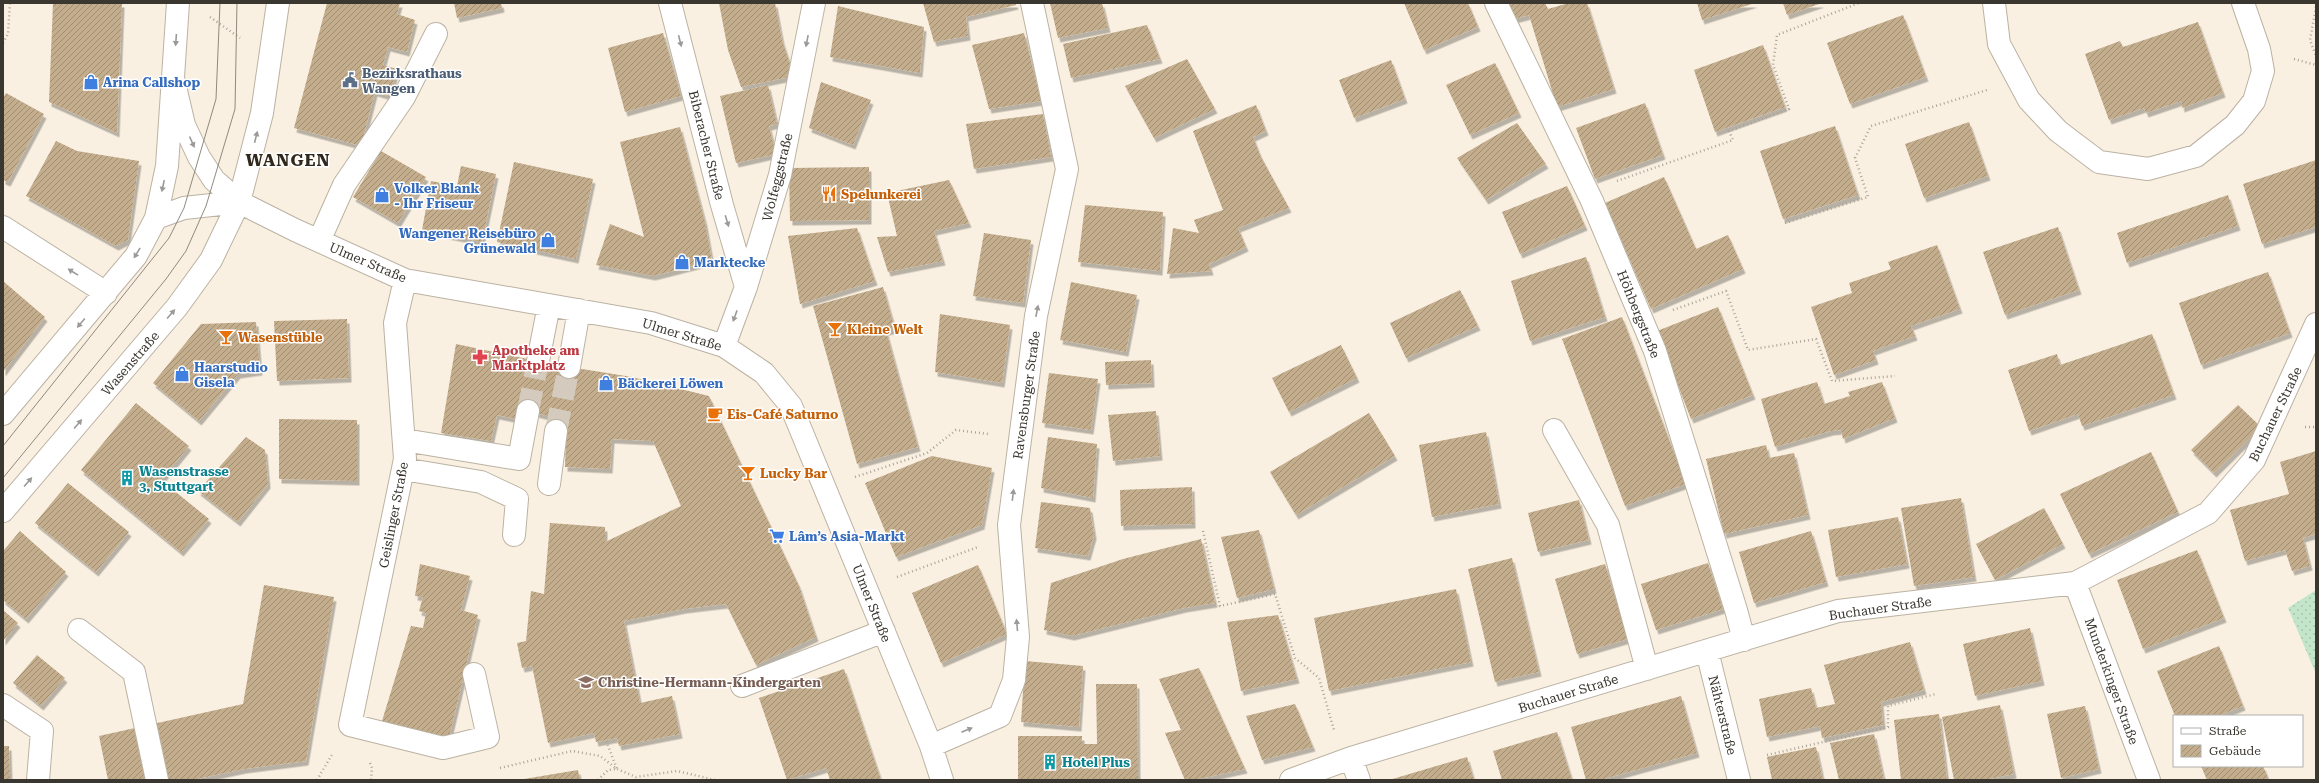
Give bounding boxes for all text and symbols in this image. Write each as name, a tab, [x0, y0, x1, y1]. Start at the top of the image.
one-way arrow	[172, 34, 179, 46]
one-way arrow	[677, 35, 683, 47]
one-way arrow	[803, 35, 809, 47]
place label: Bezirksrathaus Wangen	[362, 66, 462, 96]
public building icon: Bezirksrathaus Wangen	[341, 71, 359, 89]
shop icon: Arina Callshop	[82, 73, 100, 91]
place label: Arina Callshop	[103, 75, 200, 90]
street label: Biberacher Straße	[686, 89, 727, 201]
one-way arrow	[253, 131, 259, 144]
street label: Wolfeggstraße	[759, 132, 796, 223]
one-way arrow	[189, 136, 195, 148]
district label: WANGEN	[245, 150, 331, 170]
one-way arrow	[159, 180, 165, 192]
place label: Volker Blank - Ihr Friseur	[394, 181, 479, 211]
restaurant icon: Spelunkerei	[820, 185, 838, 203]
shop icon: Volker Blank - Ihr Friseur	[373, 186, 391, 204]
place label: Spelunkerei	[841, 187, 922, 202]
one-way arrow	[724, 215, 730, 227]
place label: Wangener Reisebüro Grünewald	[399, 226, 536, 256]
shop icon: Wangener Reisebüro Grünewald	[539, 231, 557, 249]
street label: Ulmer Straße	[327, 239, 409, 285]
one-way arrow	[133, 248, 141, 258]
shop icon: Marktecke	[673, 253, 691, 271]
place label: Marktecke	[694, 255, 766, 270]
one-way arrow	[68, 268, 79, 276]
street label: Höhbergstraße	[1614, 268, 1663, 360]
one-way arrow	[1035, 305, 1041, 317]
one-way arrow	[167, 309, 176, 320]
one-way arrow	[732, 311, 738, 323]
street label: Ulmer Straße	[640, 315, 724, 354]
one-way arrow	[77, 317, 86, 328]
bar icon: Kleine Welt	[826, 320, 844, 338]
place label: Kleine Welt	[847, 322, 924, 337]
street label: Wasenstraße	[99, 328, 162, 398]
bar icon: Wasenstüble	[217, 328, 235, 346]
place label: Wasenstüble	[238, 330, 323, 345]
street label: Ravensburger Straße	[1010, 330, 1043, 460]
place label: Apotheke am Marktplatz	[492, 343, 580, 373]
pharmacy icon: Apotheke am Marktplatz	[471, 348, 489, 366]
place label: Haarstudio Gisela	[194, 360, 268, 390]
street label: Buchauer Straße	[2246, 364, 2305, 464]
shop icon: Haarstudio Gisela	[173, 365, 191, 383]
shop icon: Bäckerei Löwen	[597, 374, 615, 392]
place label: Bäckerei Löwen	[618, 376, 724, 391]
cafe icon: Eis-Café Saturno	[706, 405, 724, 423]
place label: Eis-Café Saturno	[727, 407, 838, 422]
one-way arrow	[73, 419, 82, 429]
street label: Geislinger Straße	[376, 461, 411, 569]
place label: Wasenstrasse 3, Stuttgart	[139, 464, 229, 494]
bar icon: Lucky Bar	[739, 464, 757, 482]
place label: Lucky Bar	[760, 466, 827, 481]
building icon: Wasenstrasse 3, Stuttgart	[118, 469, 136, 487]
one-way arrow	[23, 477, 32, 488]
one-way arrow	[1009, 489, 1016, 501]
supermarket icon: Lâm’s Asia-Markt	[768, 527, 786, 545]
place label: Lâm’s Asia-Markt	[789, 529, 906, 544]
street label: Ulmer Straße	[849, 562, 894, 644]
street label: Buchauer Straße	[1828, 594, 1932, 623]
street label: Munderkinger Straße	[2082, 616, 2141, 747]
one-way arrow	[1014, 619, 1020, 631]
street label: Buchauer Straße	[1516, 671, 1620, 716]
school or university icon: Christine-Hermann-Kindergarten	[577, 673, 595, 691]
street label: Nähterstraße	[1705, 674, 1740, 756]
place label: Christine-Hermann-Kindergarten	[598, 675, 821, 690]
legend	[2173, 715, 2303, 767]
text: Straße	[2209, 724, 2247, 738]
one-way arrow	[961, 727, 973, 733]
text: Gebäude	[2209, 744, 2261, 758]
building icon: Hotel Plus	[1041, 753, 1059, 771]
place label: Hotel Plus	[1062, 755, 1130, 770]

